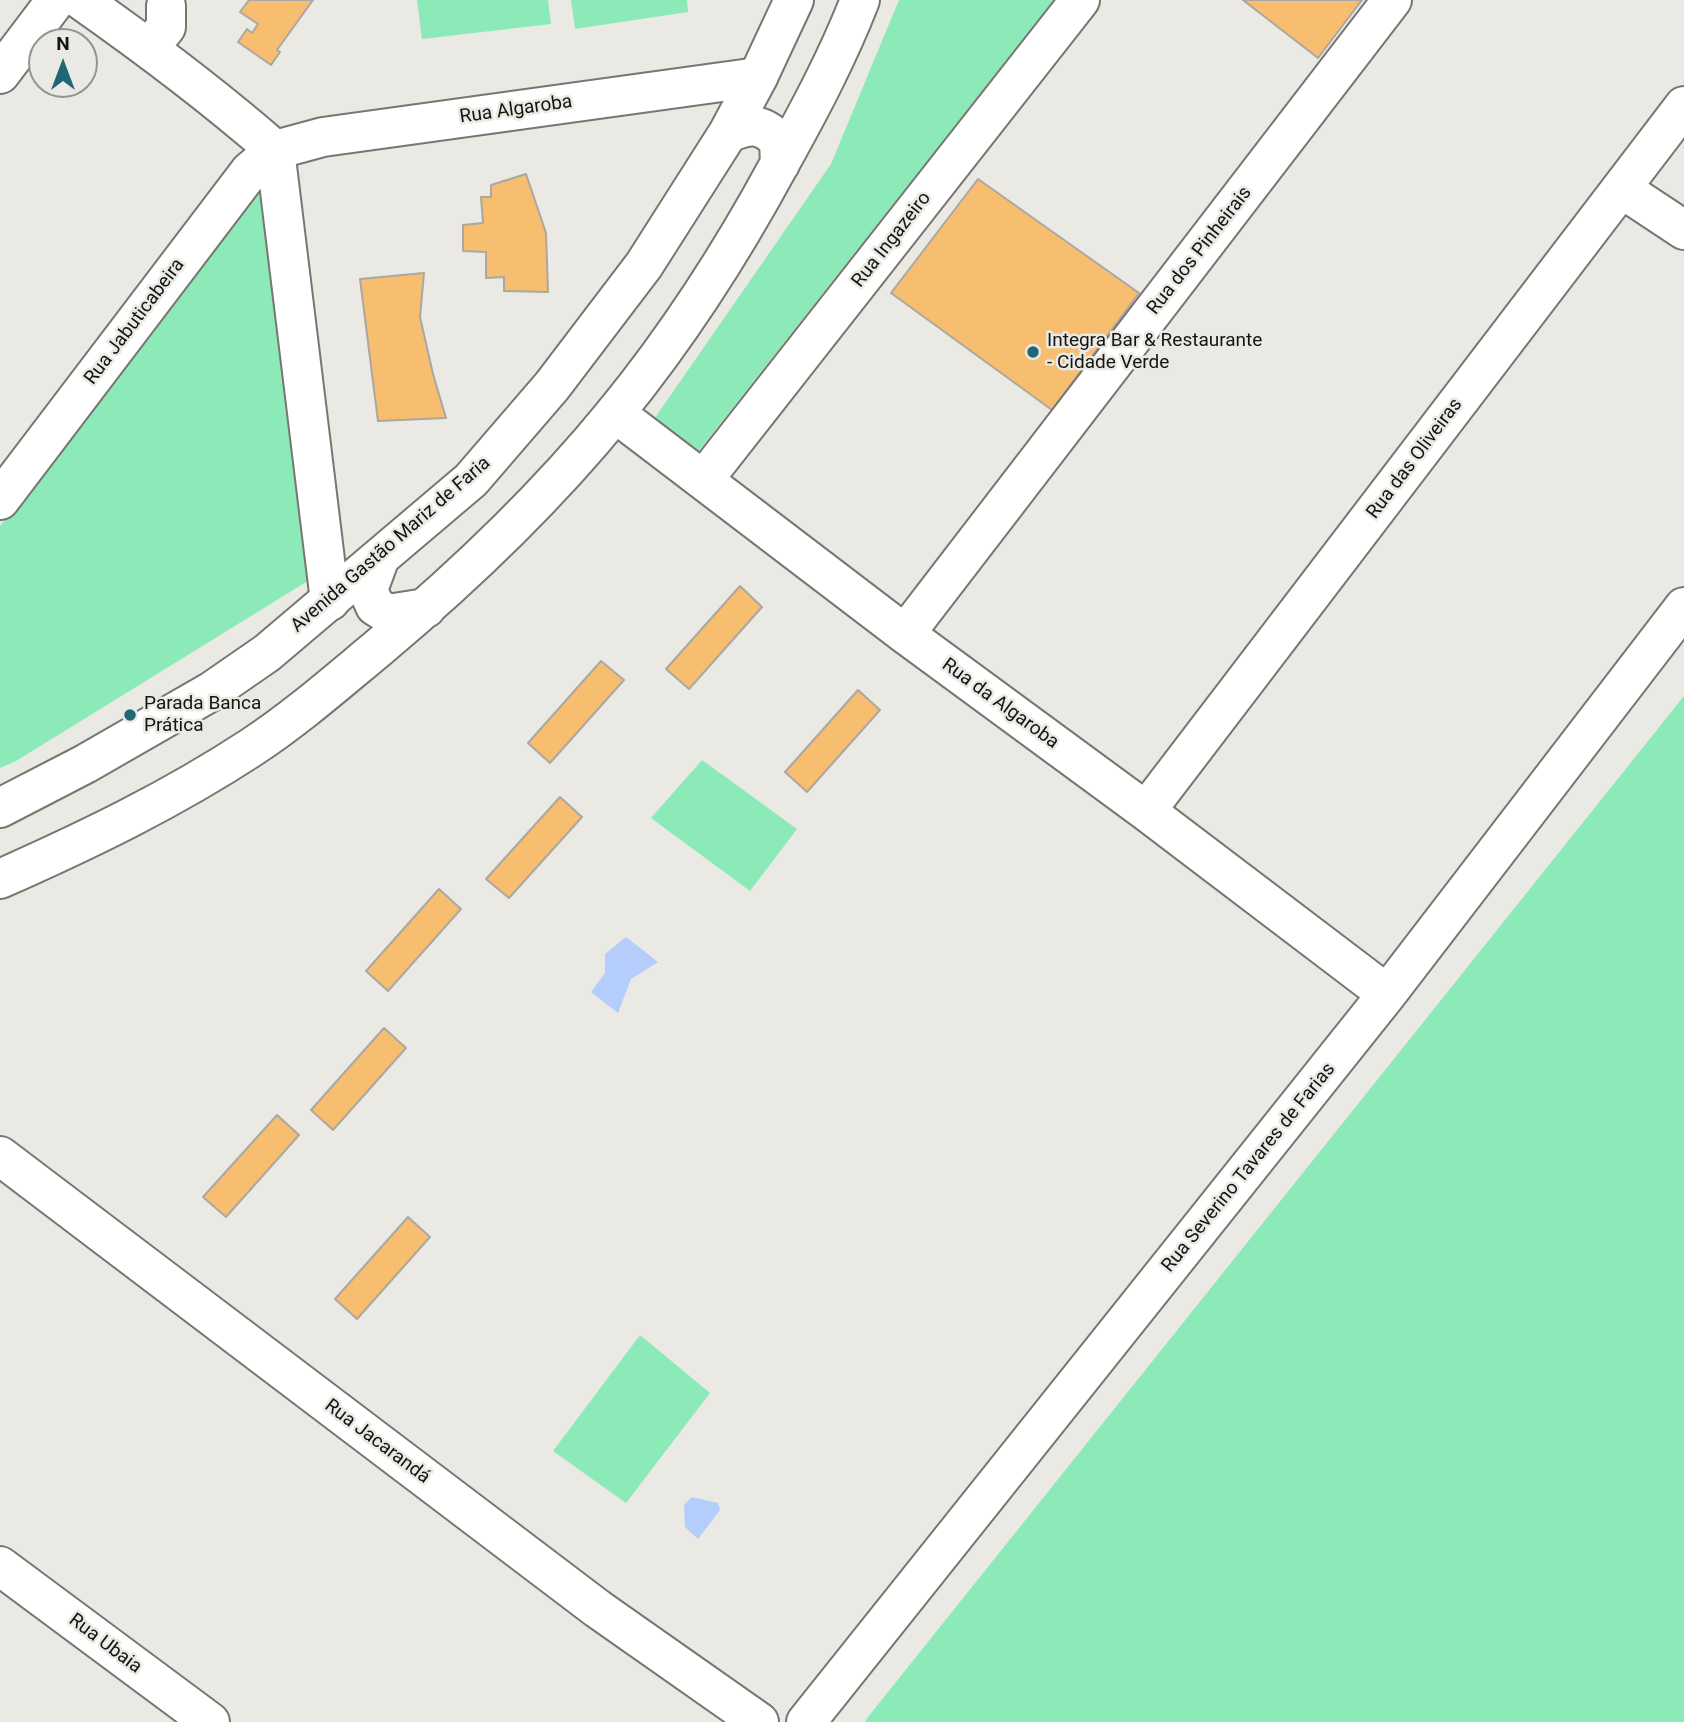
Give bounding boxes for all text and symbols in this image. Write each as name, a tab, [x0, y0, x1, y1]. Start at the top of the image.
north arrow	[28, 28, 98, 98]
text: N	[56, 32, 70, 55]
street label: Rua Algaroba	[458, 91, 574, 129]
street label: Rua dos Pinheirais	[1143, 182, 1257, 320]
street label: Rua Ingazeiro	[848, 188, 936, 292]
street label: Rua Jabuticabeira	[80, 254, 190, 390]
place label: Integra Bar & Restaurante - Cidade Verde	[1047, 330, 1262, 374]
marker: Integra Bar & Restaurante - Cidade Verde	[1025, 344, 1041, 360]
street label: Rua das Oliveiras	[1362, 394, 1468, 524]
street label: Avenida Gastão Mariz de Faria	[287, 452, 495, 638]
street label: Rua da Algaroba	[937, 654, 1063, 754]
place label: Parada Banca Prática	[144, 693, 261, 737]
marker: Parada Banca Prática	[122, 707, 138, 723]
street label: Rua Severino Tavares de Farias	[1157, 1059, 1341, 1277]
street label: Rua Jacarandá	[320, 1395, 434, 1489]
street label: Rua Ubaia	[64, 1609, 146, 1679]

